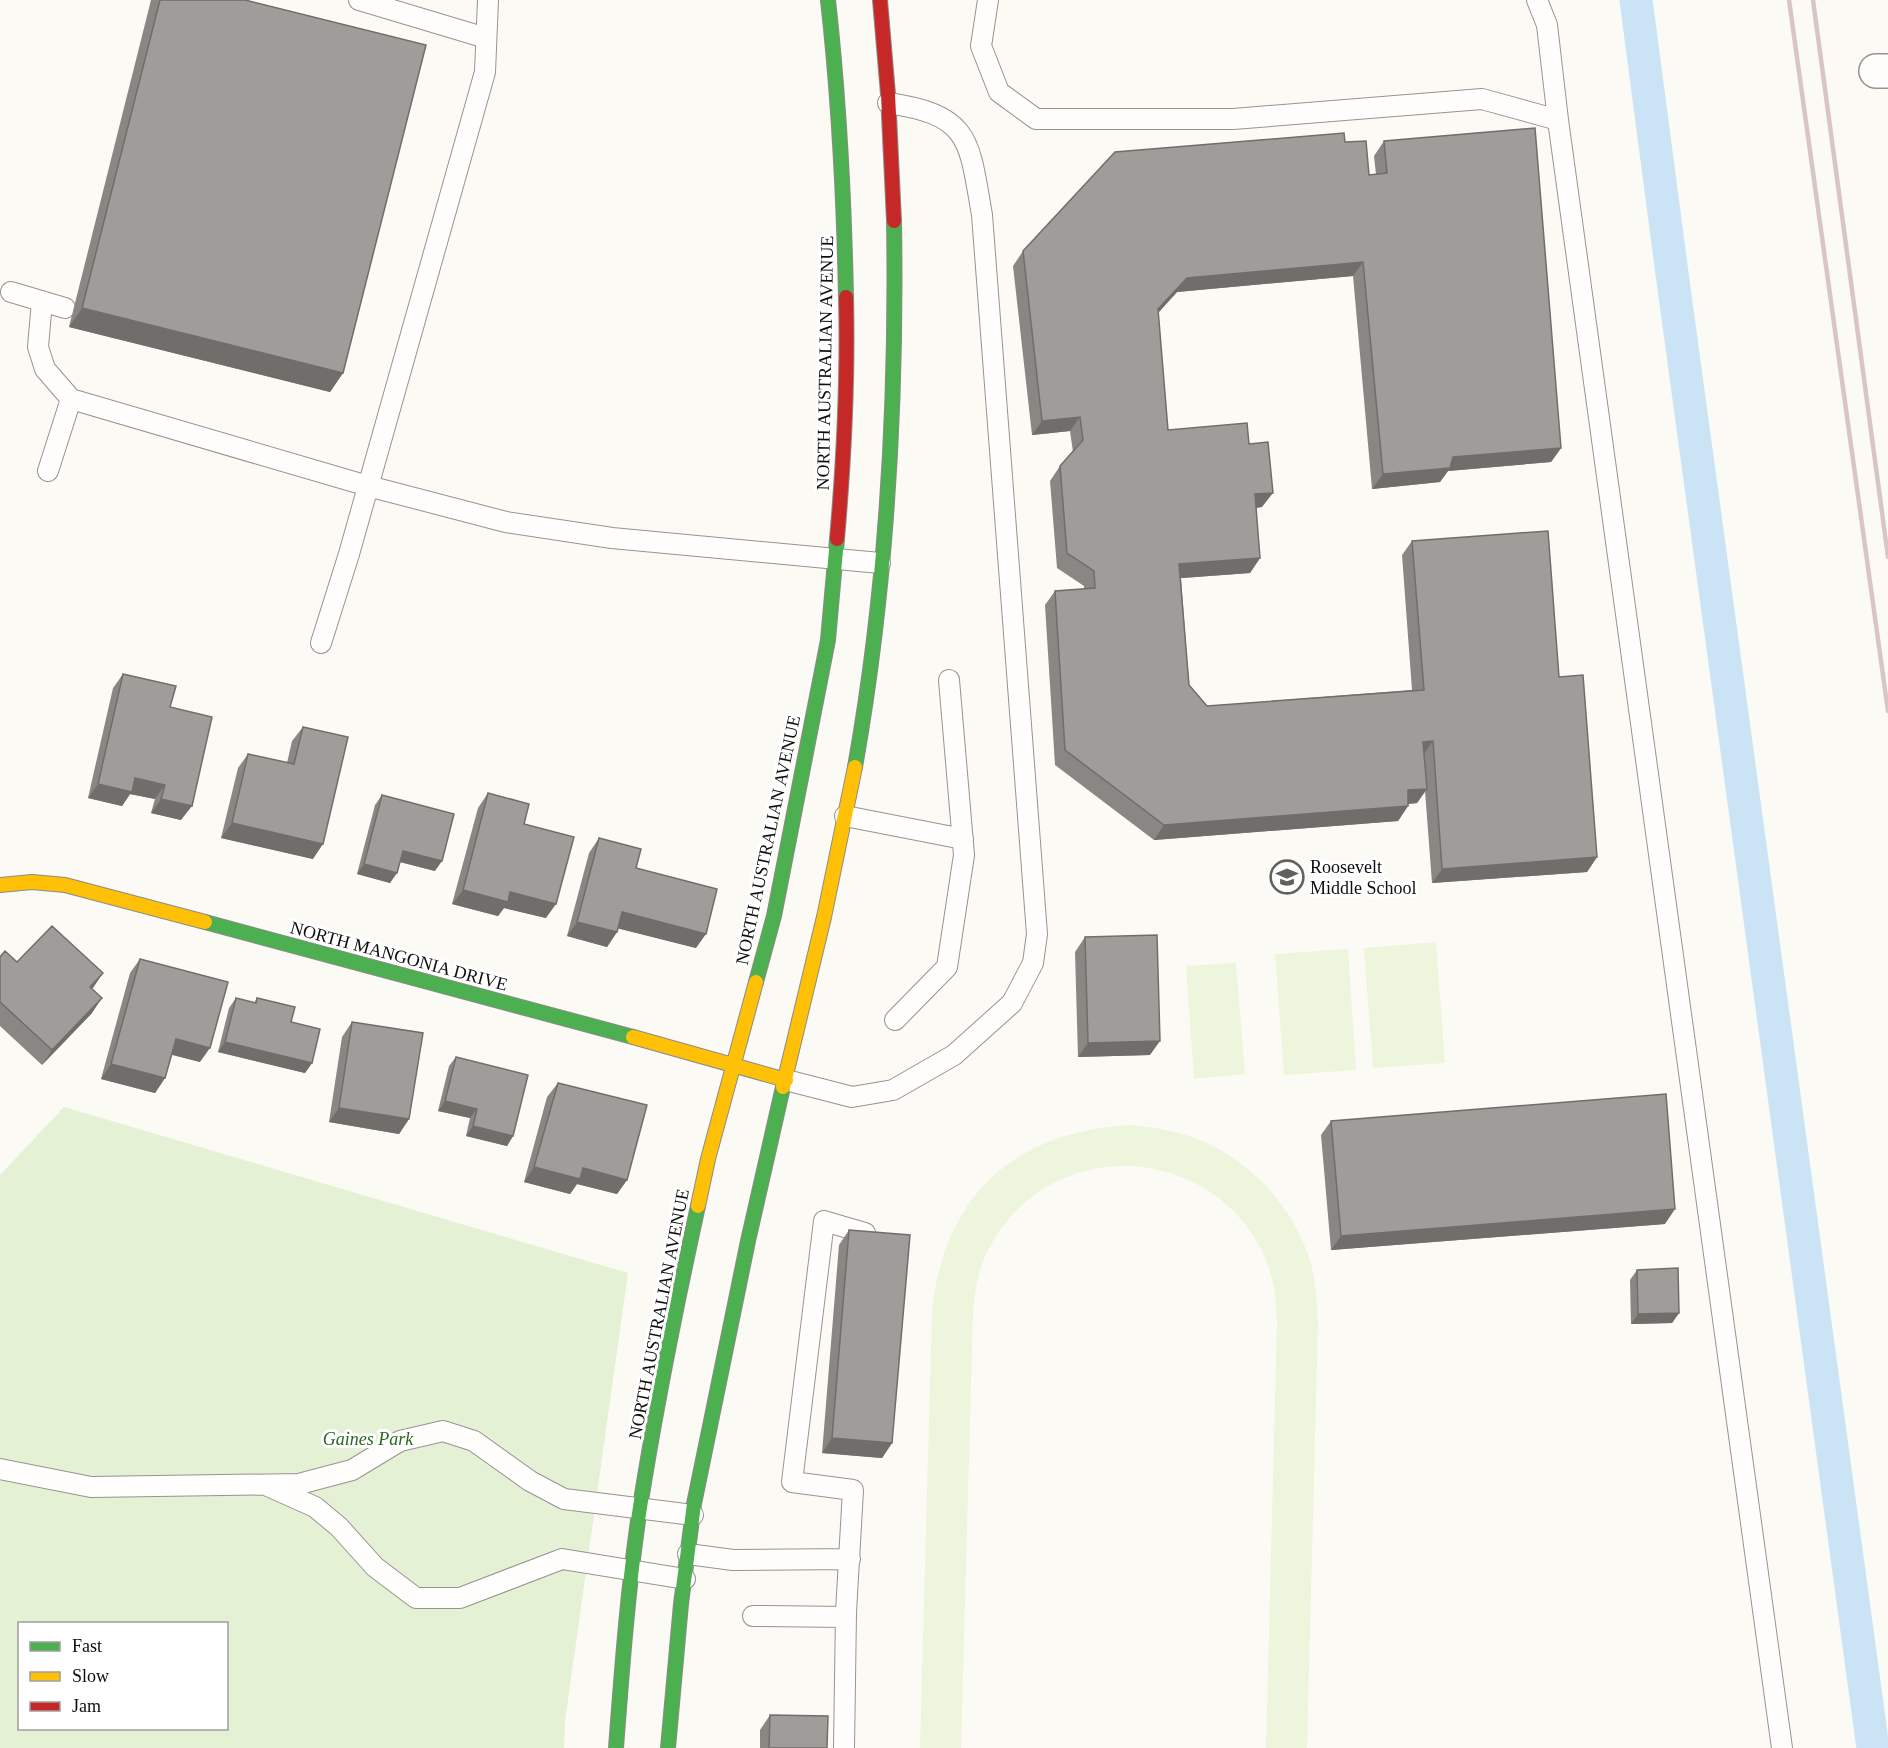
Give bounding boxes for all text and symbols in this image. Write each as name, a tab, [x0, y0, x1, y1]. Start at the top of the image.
street label: NORTH AUSTRALIAN AVENUE	[813, 236, 837, 490]
street label: NORTH AUSTRALIAN AVENUE	[732, 713, 804, 967]
place label: Roosevelt Middle School	[1310, 857, 1417, 898]
school or university icon: Roosevelt Middle School	[1269, 859, 1305, 895]
street label: NORTH MANGONIA DRIVE	[288, 917, 510, 995]
street label: NORTH AUSTRALIAN AVENUE	[625, 1187, 693, 1441]
park label: Gaines Park	[323, 1429, 414, 1449]
legend	[18, 1622, 228, 1730]
text: Fast	[72, 1636, 102, 1656]
text: Slow	[72, 1666, 109, 1686]
text: Jam	[72, 1696, 101, 1716]

